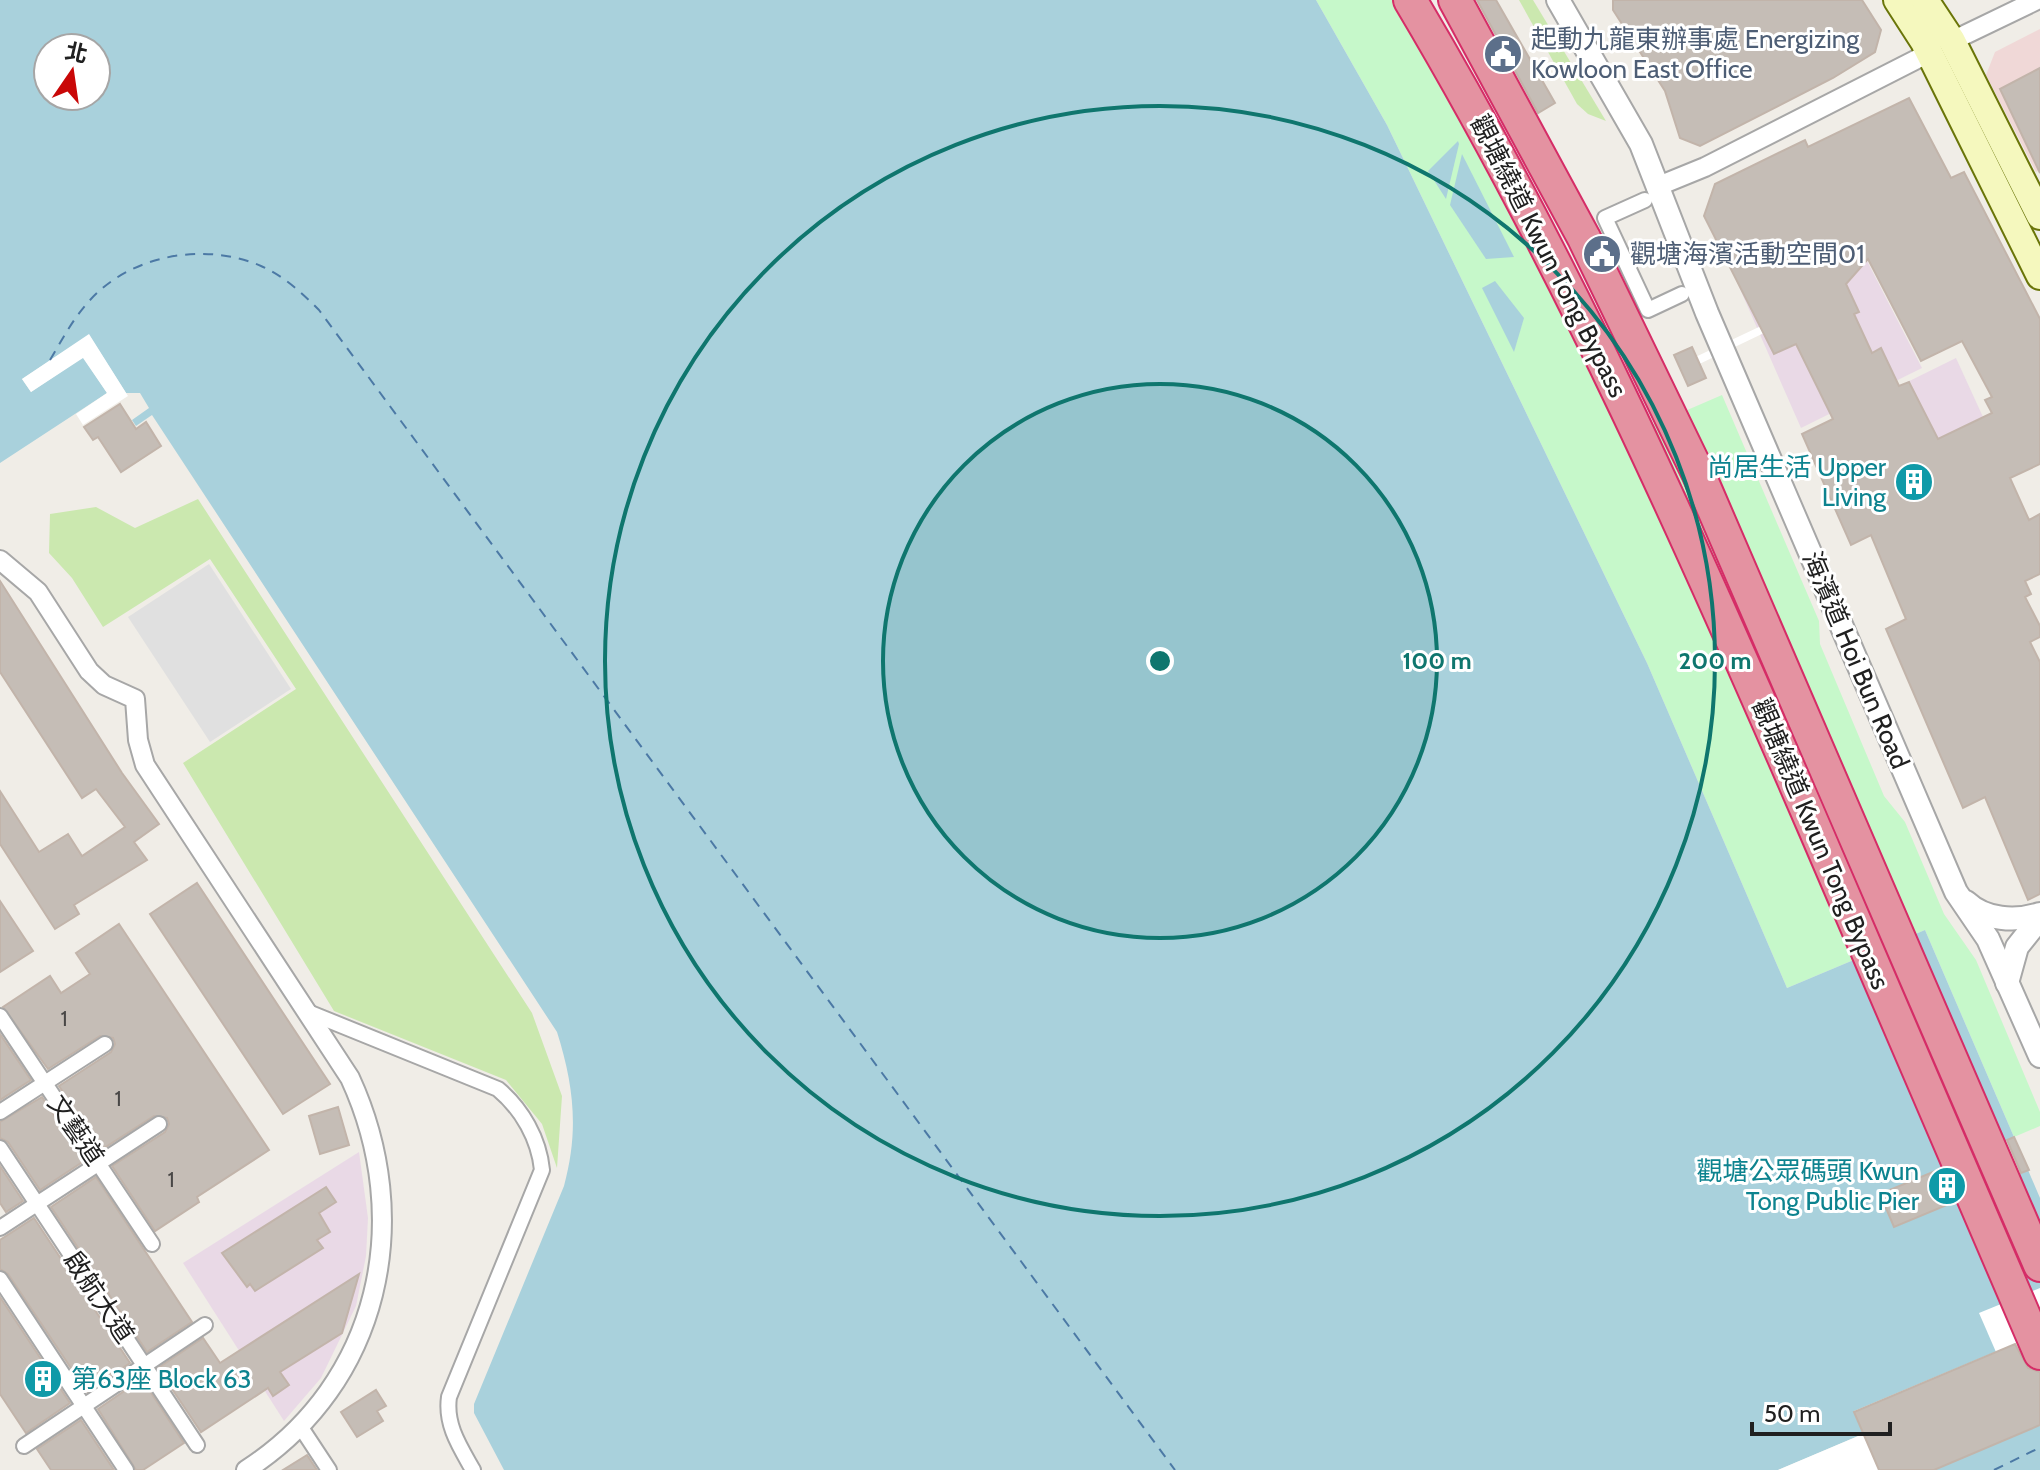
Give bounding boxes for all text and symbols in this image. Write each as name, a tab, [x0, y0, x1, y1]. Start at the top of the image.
place label: 起動九龍東辦事處 Energizing Kowloon East Office	[1531, 23, 1860, 85]
north arrow	[32, 32, 112, 112]
public building icon: 起動九龍東辦事處 Energizing Kowloon East Office	[1482, 33, 1524, 75]
text: 北	[63, 37, 90, 69]
street label: 觀塘繞道 Kwun Tong Bypass	[1464, 110, 1634, 403]
public building icon: 觀塘海濱活動空間01	[1581, 233, 1623, 275]
place label: 觀塘海濱活動空間01	[1630, 238, 1865, 270]
place label: 尚居生活 Upper Living	[1707, 451, 1887, 513]
building icon: 尚居生活 Upper Living	[1893, 461, 1935, 503]
street label: 海濱道 Hoi Bun Road	[1796, 546, 1916, 774]
text: 100 m	[1402, 646, 1472, 675]
text: 200 m	[1679, 646, 1751, 675]
centre of rings	[1146, 647, 1174, 675]
street label: 觀塘繞道 Kwun Tong Bypass	[1745, 694, 1897, 994]
house number: 1	[60, 1005, 68, 1032]
house number: 1	[114, 1085, 122, 1112]
street label: 文藝道	[41, 1089, 111, 1171]
place label: 觀塘公眾碼頭 Kwun Tong Public Pier	[1697, 1155, 1920, 1217]
building icon: 觀塘公眾碼頭 Kwun Tong Public Pier	[1926, 1165, 1968, 1207]
house number: 1	[167, 1166, 175, 1193]
street label: 啟航大道	[57, 1245, 141, 1349]
building icon: 第63座 Block 63	[22, 1358, 64, 1400]
place label: 第63座 Block 63	[71, 1363, 252, 1395]
scale bar	[1752, 1386, 1890, 1436]
text: 50 m	[1764, 1399, 1820, 1428]

